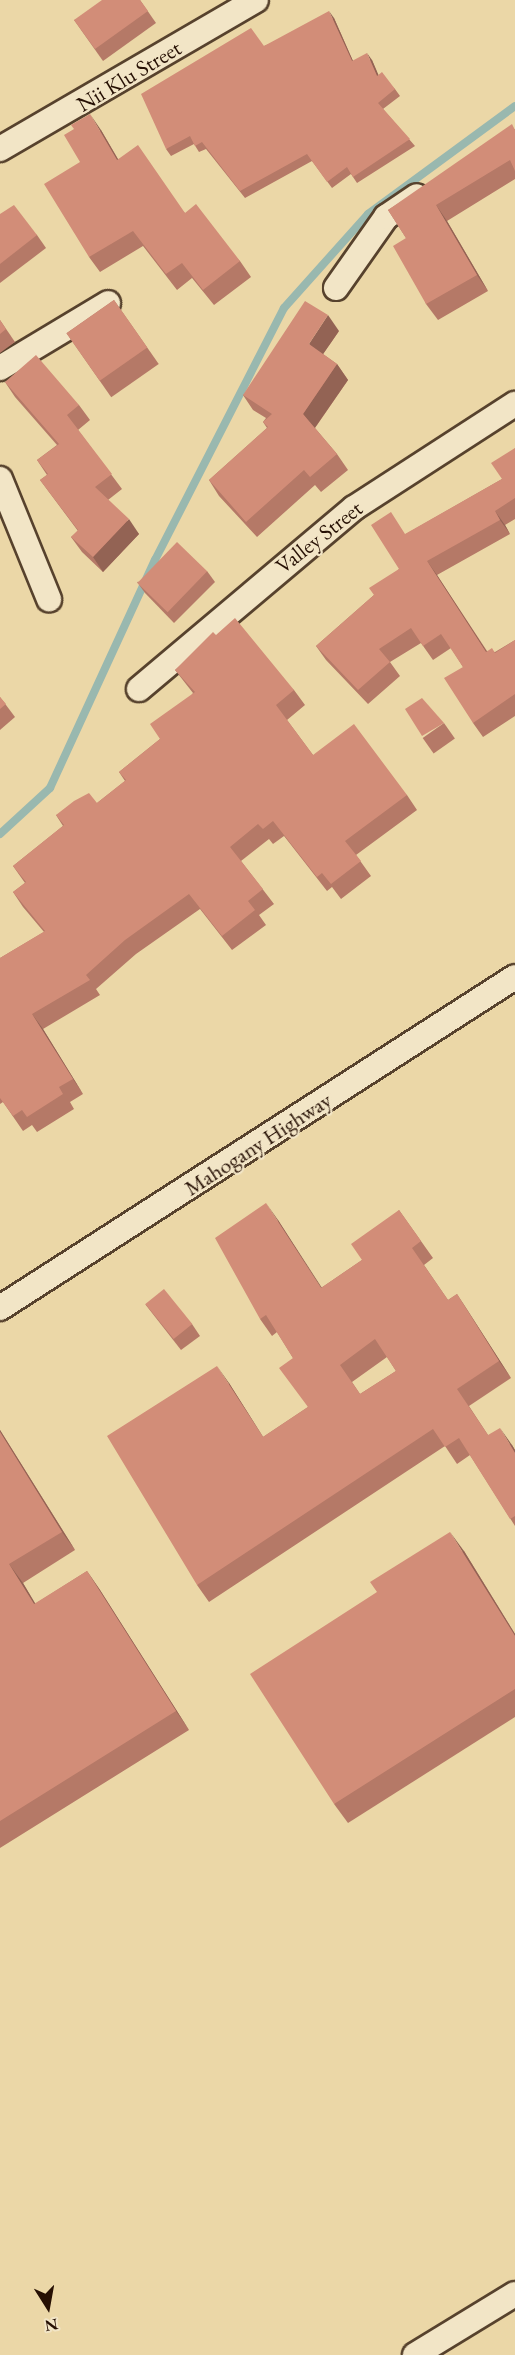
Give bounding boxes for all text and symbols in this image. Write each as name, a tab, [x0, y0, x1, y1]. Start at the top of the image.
street label: Nii Klu Street	[72, 35, 186, 117]
street label: Valley Street	[270, 495, 368, 579]
street label: Mahogany Highway	[180, 1087, 336, 1201]
north arrow	[18, 2277, 78, 2337]
text: N	[43, 2314, 60, 2337]

